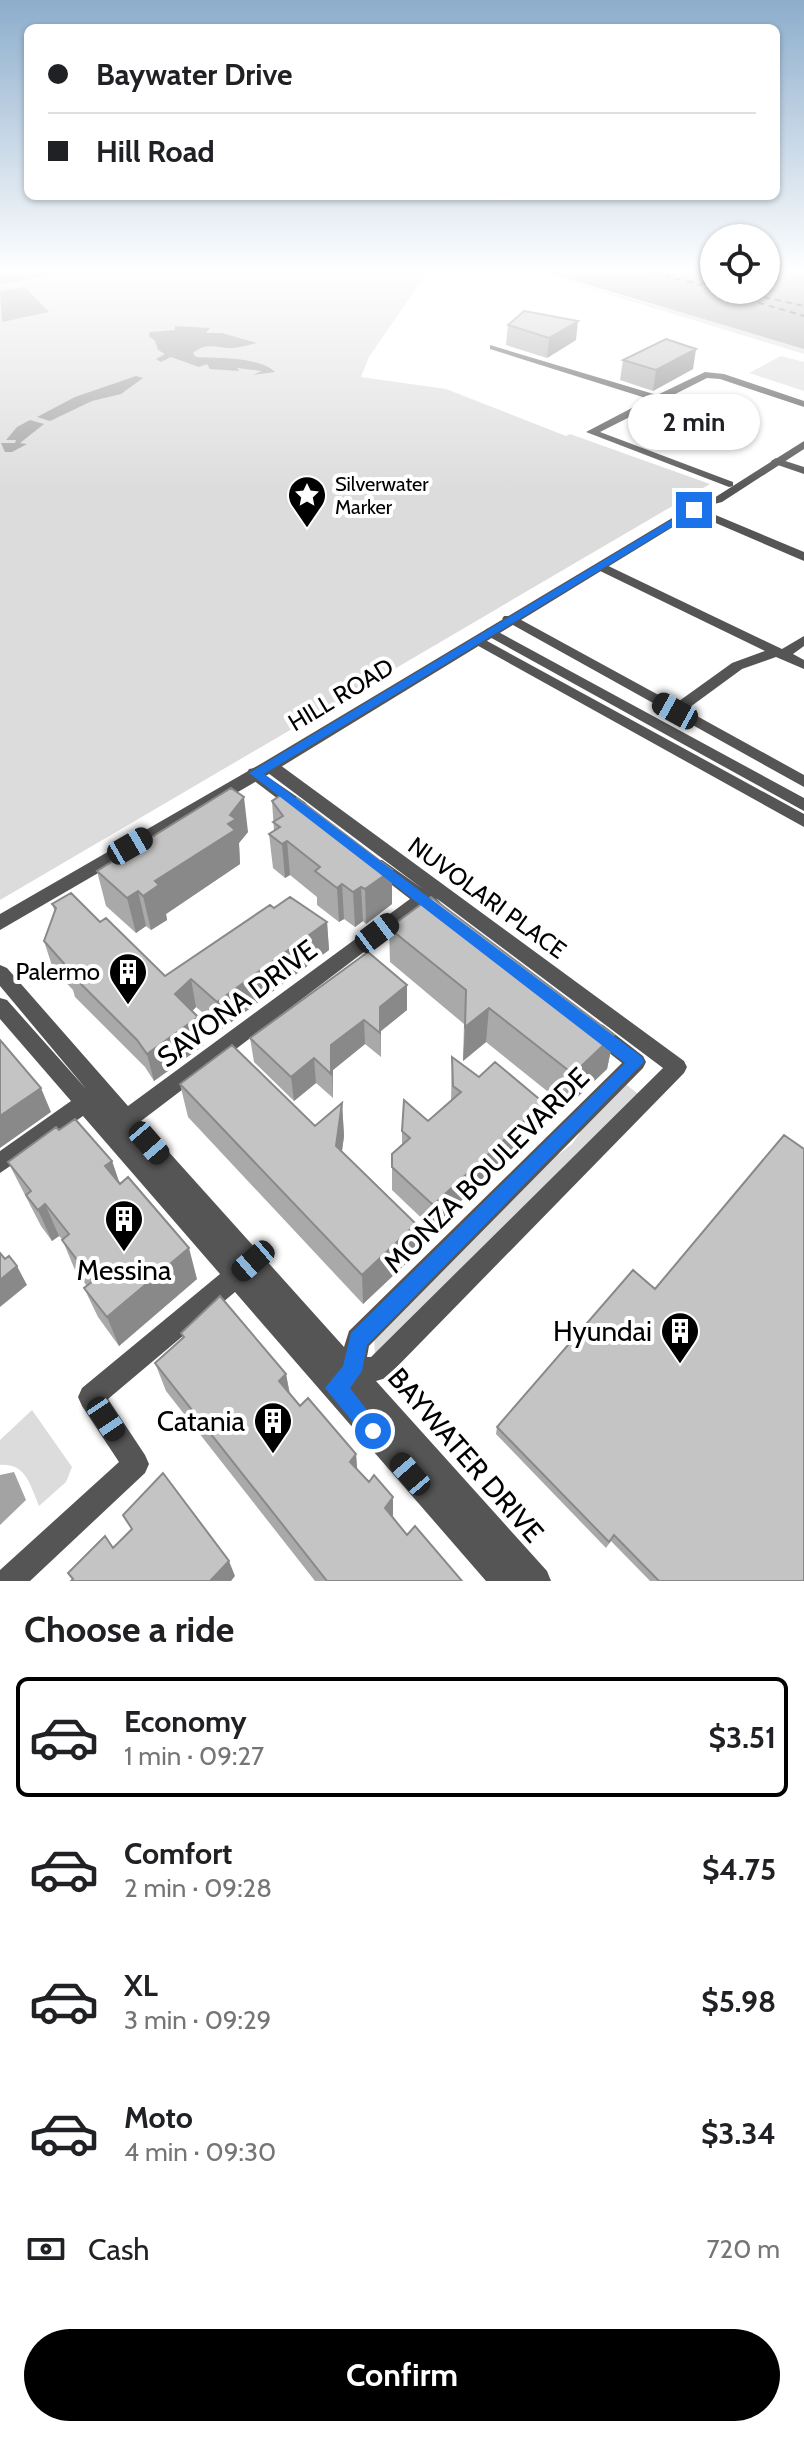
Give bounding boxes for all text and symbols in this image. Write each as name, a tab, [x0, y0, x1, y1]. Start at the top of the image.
text: Baywater Drive	[96, 56, 293, 93]
text: Hill Road	[96, 133, 215, 170]
map controls	[700, 224, 780, 304]
button: locate	[700, 224, 780, 304]
callout: 2 min	[628, 394, 760, 450]
text: 2 min	[663, 406, 725, 438]
place label: Silverwater Marker	[335, 472, 429, 519]
place icon: Silverwater Marker	[286, 474, 328, 529]
route end	[676, 492, 712, 528]
street label: HILL ROAD	[283, 652, 399, 737]
car	[648, 689, 702, 733]
car	[103, 824, 157, 868]
street label: NUVOLARI PLACE	[403, 831, 572, 965]
car	[351, 909, 403, 957]
street label: SAVONA DRIVE	[151, 932, 323, 1074]
building icon: Palermo	[107, 951, 149, 1006]
place label: Palermo	[15, 957, 100, 986]
street label: MONZA BOULEVARDE	[376, 1060, 596, 1280]
car	[124, 1117, 174, 1169]
building icon: Messina	[103, 1198, 145, 1253]
car	[227, 1236, 279, 1286]
place label: Messina	[77, 1253, 172, 1287]
building icon: Hyundai	[659, 1310, 701, 1365]
place label: Hyundai	[553, 1314, 652, 1348]
street label: BAYWATER DRIVE	[381, 1361, 551, 1549]
car	[83, 1392, 129, 1446]
building icon: Catania	[252, 1400, 294, 1455]
place label: Catania	[157, 1404, 246, 1438]
route start	[355, 1413, 391, 1449]
car	[385, 1448, 435, 1500]
text: Choose a ride	[24, 1607, 234, 1651]
icon: car	[28, 1701, 100, 1773]
text: Economy	[124, 1703, 247, 1740]
text: $3.51	[709, 1719, 776, 1756]
text: 1 min · 09:27	[124, 1740, 264, 1772]
icon: car	[28, 1833, 100, 1905]
text: Comfort	[124, 1835, 232, 1872]
text: $4.75	[702, 1851, 776, 1888]
text: 2 min · 09:28	[124, 1872, 272, 1904]
icon: car	[28, 1965, 100, 2037]
text: XL	[124, 1967, 158, 2004]
text: $5.98	[701, 1983, 776, 2020]
text: 3 min · 09:29	[124, 2004, 271, 2036]
icon: car	[28, 2097, 100, 2169]
text: Moto	[124, 2099, 193, 2136]
text: $3.34	[701, 2115, 776, 2152]
text: 4 min · 09:30	[124, 2136, 276, 2168]
icon: cash	[24, 2227, 68, 2271]
text: Cash	[88, 2231, 150, 2268]
text: 720 m	[706, 2233, 780, 2265]
button: Confirm	[24, 2329, 780, 2421]

